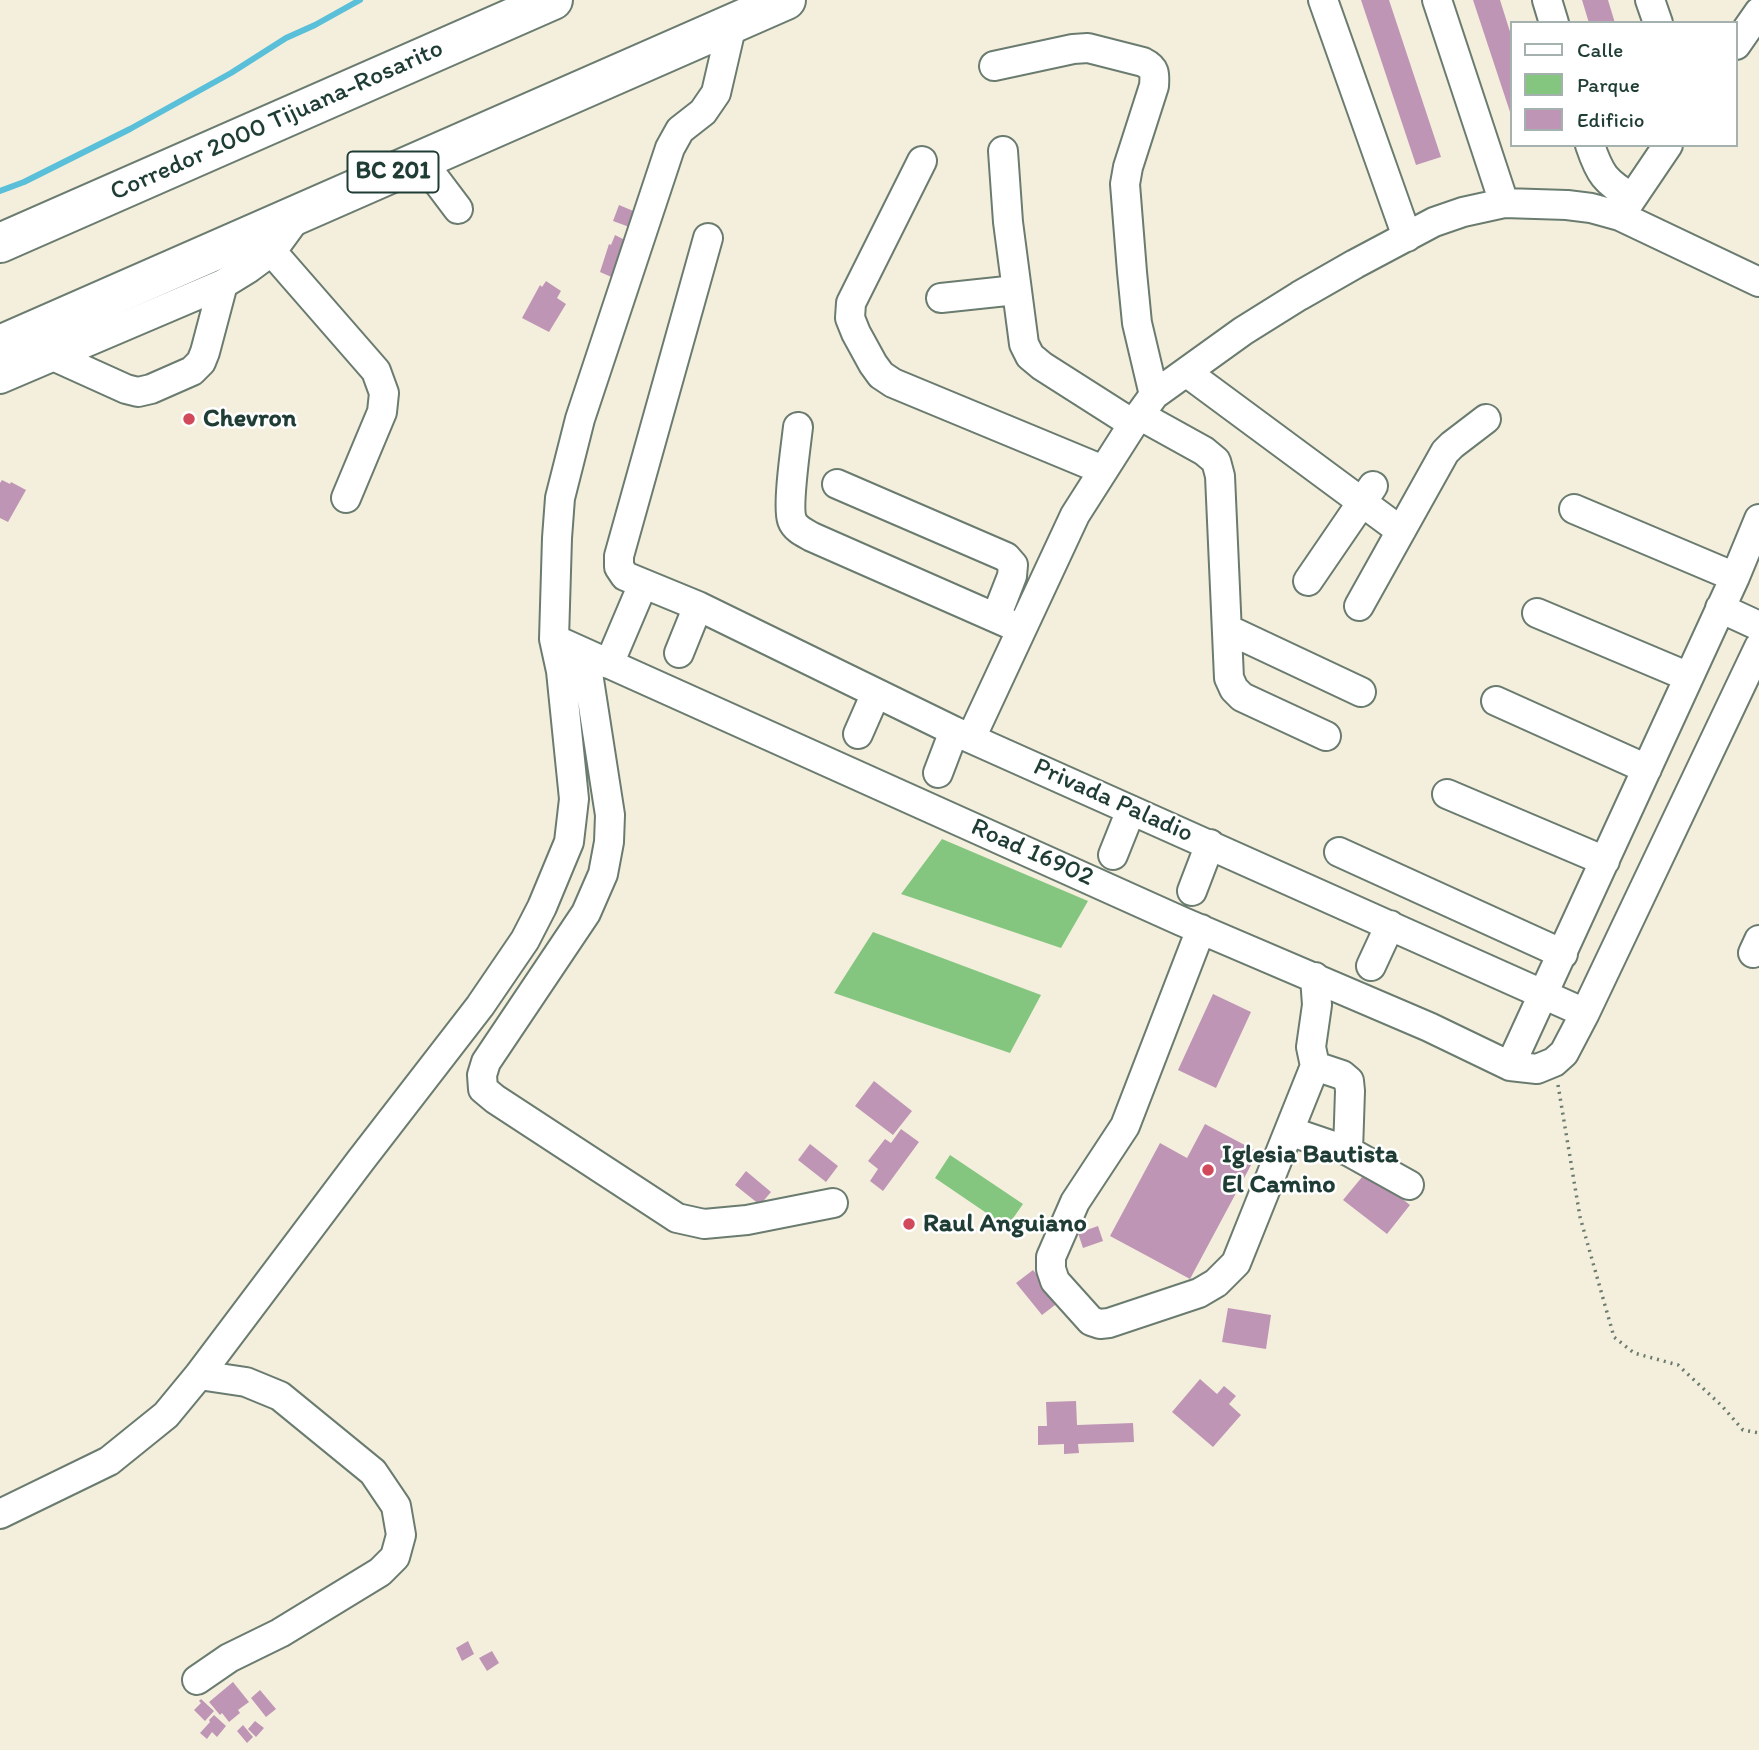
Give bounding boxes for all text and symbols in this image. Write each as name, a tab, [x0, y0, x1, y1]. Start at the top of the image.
legend	[1510, 21, 1738, 147]
street label: Corredor 2000 Tijuana-Rosarito	[106, 33, 448, 209]
text: Calle	[1577, 37, 1623, 62]
text: Parque	[1577, 72, 1640, 97]
text: Edificio	[1577, 107, 1645, 132]
road number: BC 201	[348, 152, 438, 192]
place label: Chevron	[203, 403, 296, 435]
marker: Chevron	[181, 411, 197, 427]
street label: Privada Paladio	[1028, 752, 1198, 850]
street label: Road 16902	[966, 812, 1098, 894]
place label: Iglesia Bautista El Camino	[1222, 1139, 1398, 1200]
marker: Iglesia Bautista El Camino	[1200, 1162, 1216, 1178]
place label: Raul Anguiano	[923, 1208, 1087, 1240]
marker: Raul Anguiano	[901, 1216, 917, 1232]

